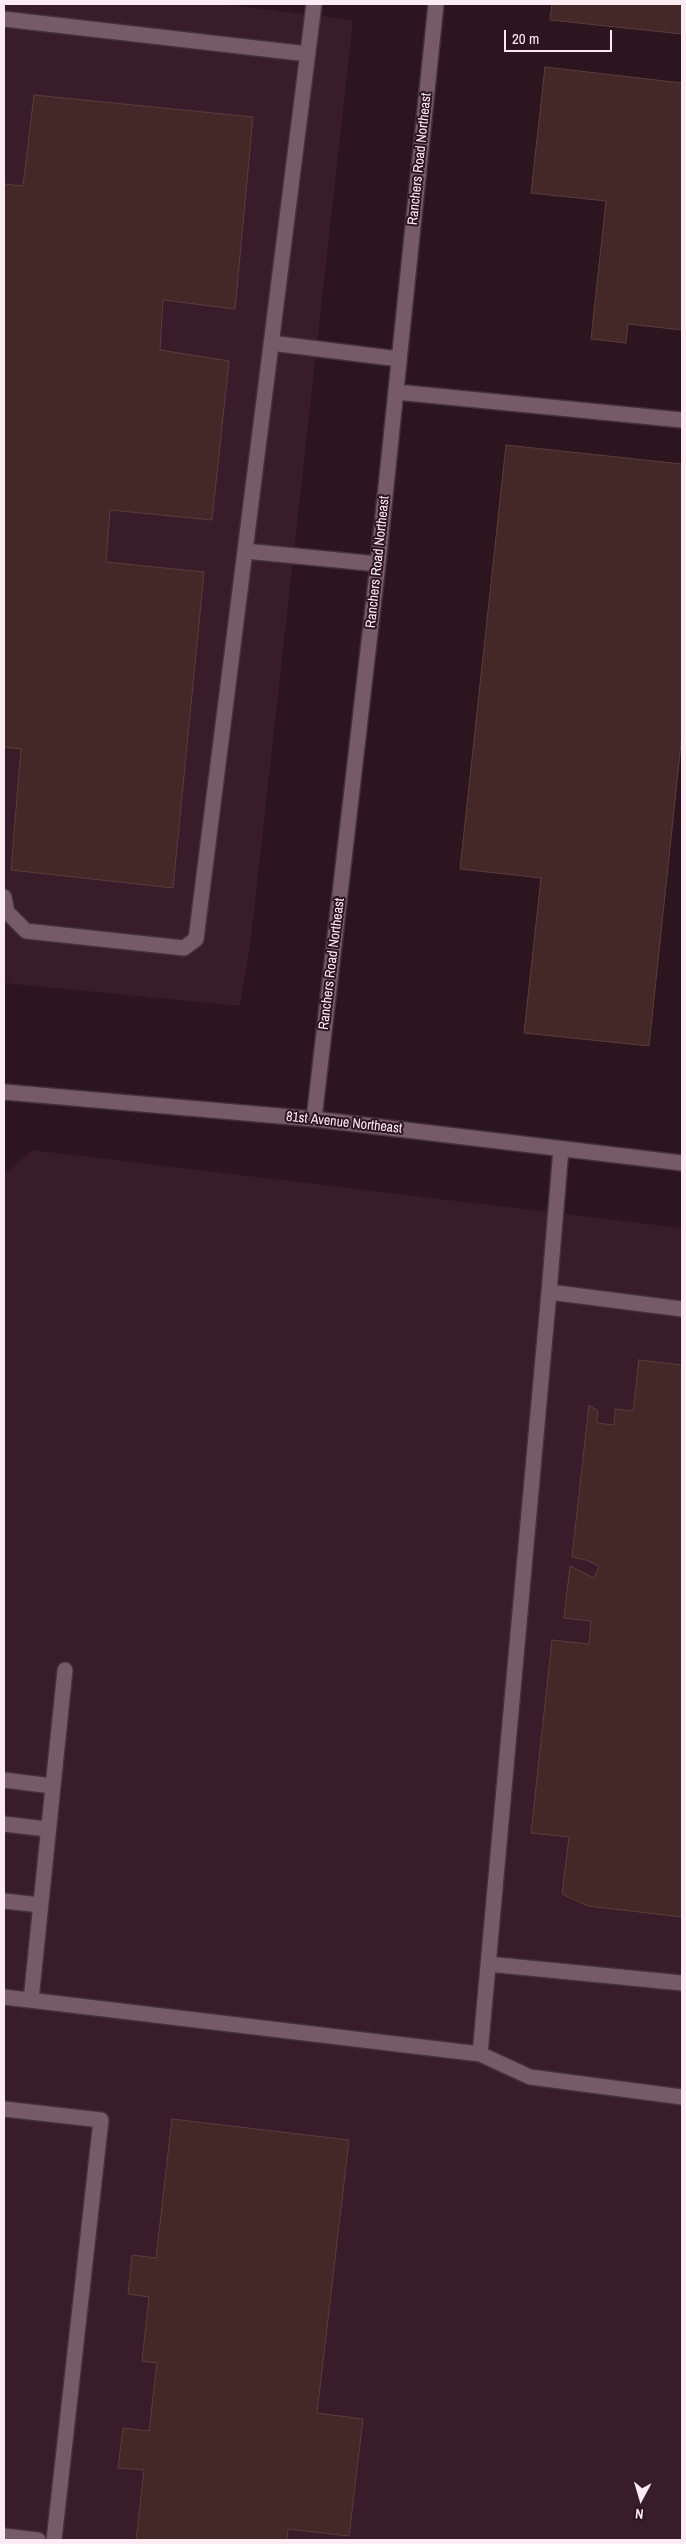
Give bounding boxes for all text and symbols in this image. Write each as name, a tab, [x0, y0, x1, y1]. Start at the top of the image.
scale bar	[506, 20, 614, 52]
text: 20 m	[512, 28, 539, 49]
street label: Ranchers Road Northeast	[405, 92, 435, 226]
street label: Ranchers Road Northeast	[363, 495, 393, 629]
street label: Ranchers Road Northeast	[316, 897, 348, 1031]
street label: 81st Avenue Northeast	[285, 1109, 403, 1137]
north arrow	[616, 2474, 666, 2524]
text: N	[634, 2505, 645, 2523]

